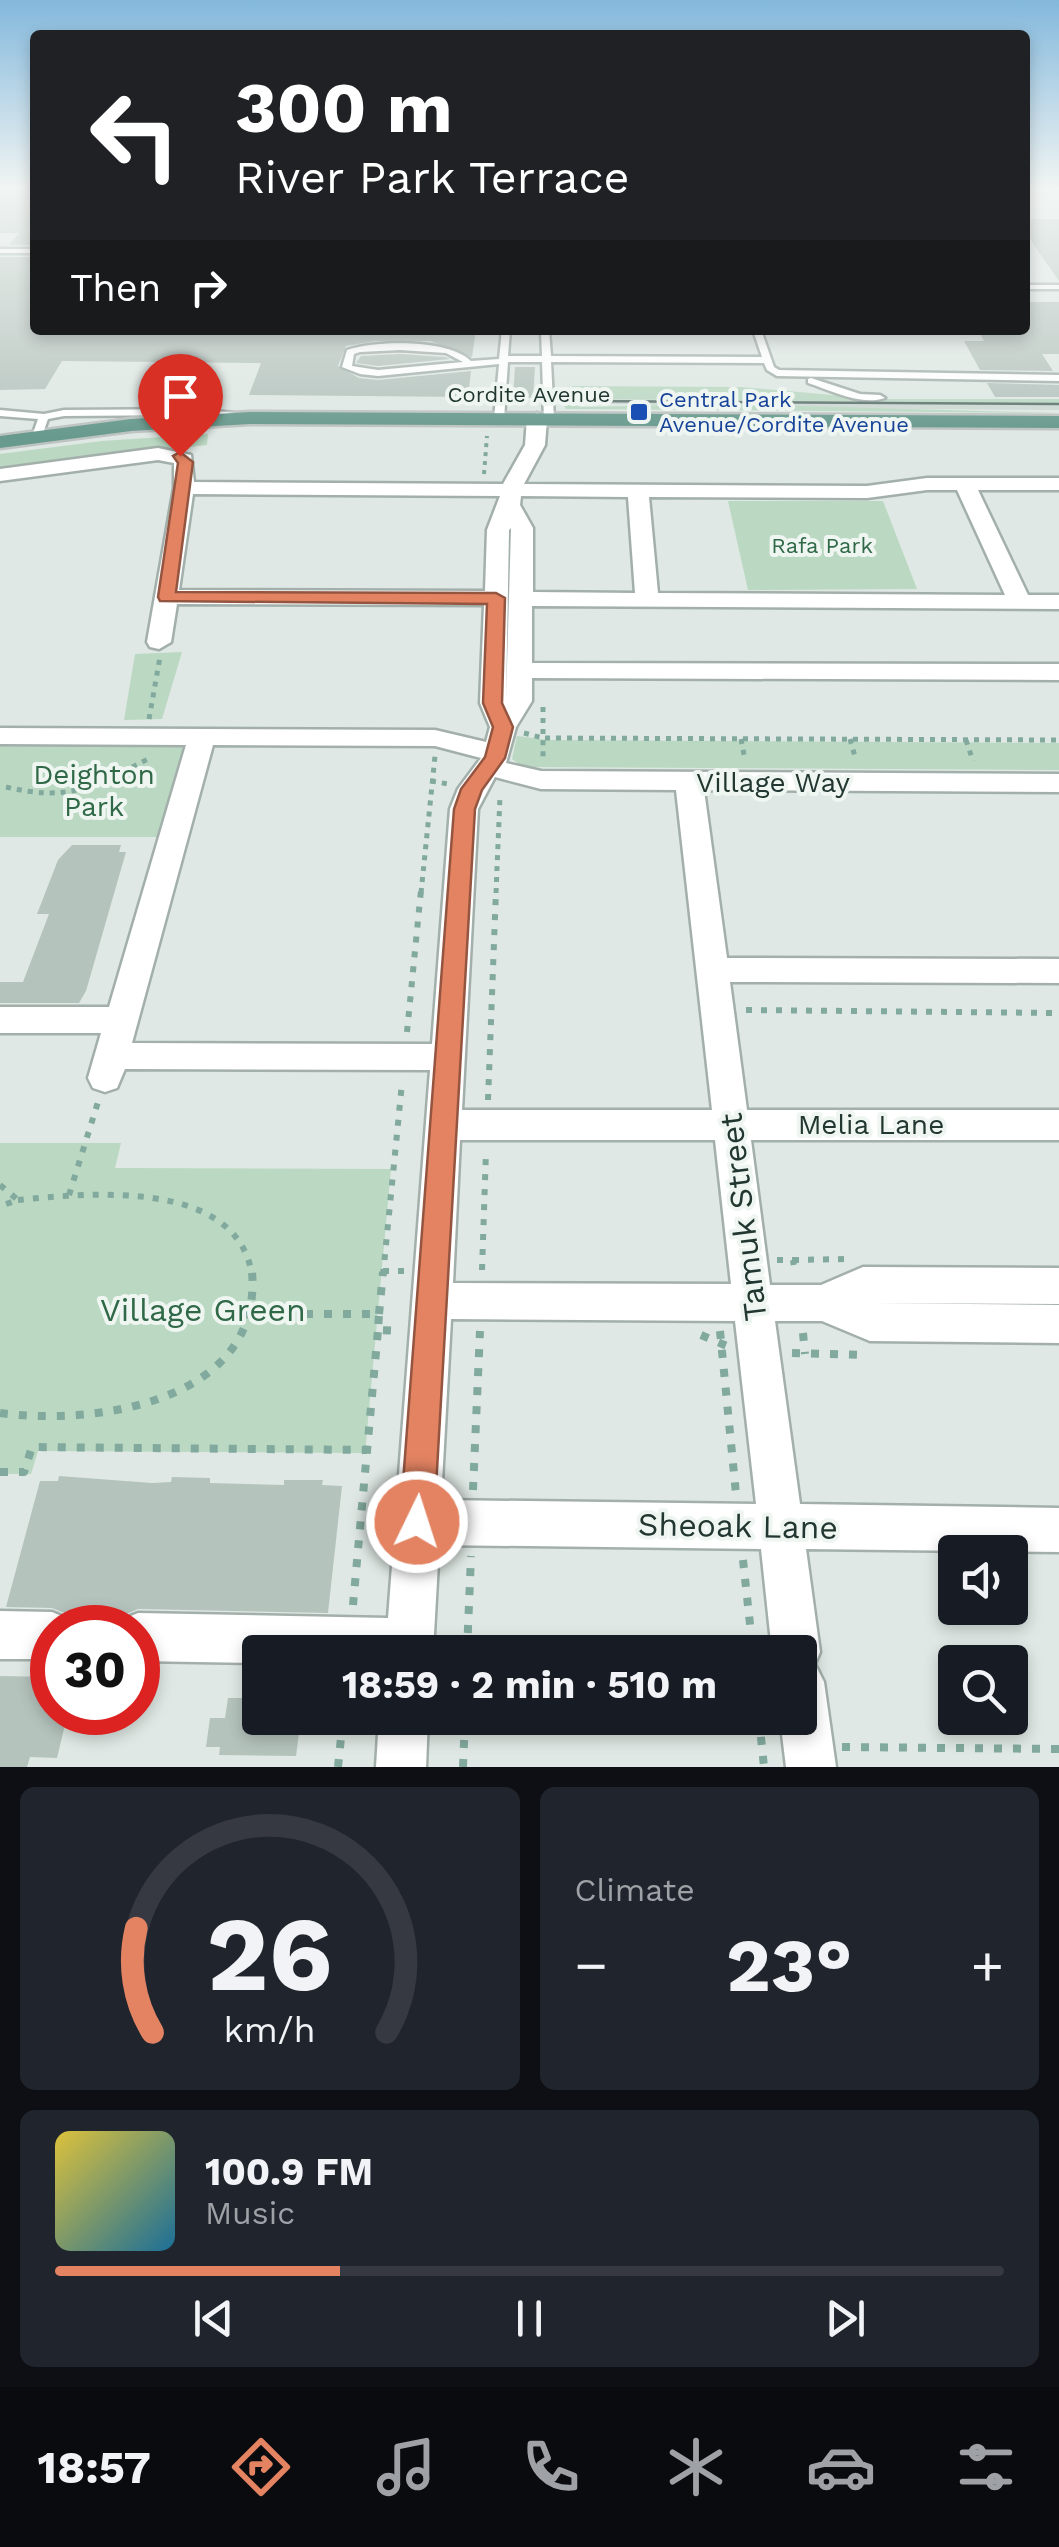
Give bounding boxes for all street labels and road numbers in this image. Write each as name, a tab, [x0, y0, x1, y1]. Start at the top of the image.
street label: Cordite Avenue	[448, 382, 610, 407]
street label: Village Way	[696, 766, 850, 799]
street label: Melia Lane	[798, 1108, 944, 1141]
street label: Tamuk Street	[711, 1111, 775, 1323]
street label: Sheoak Lane	[638, 1505, 838, 1547]

